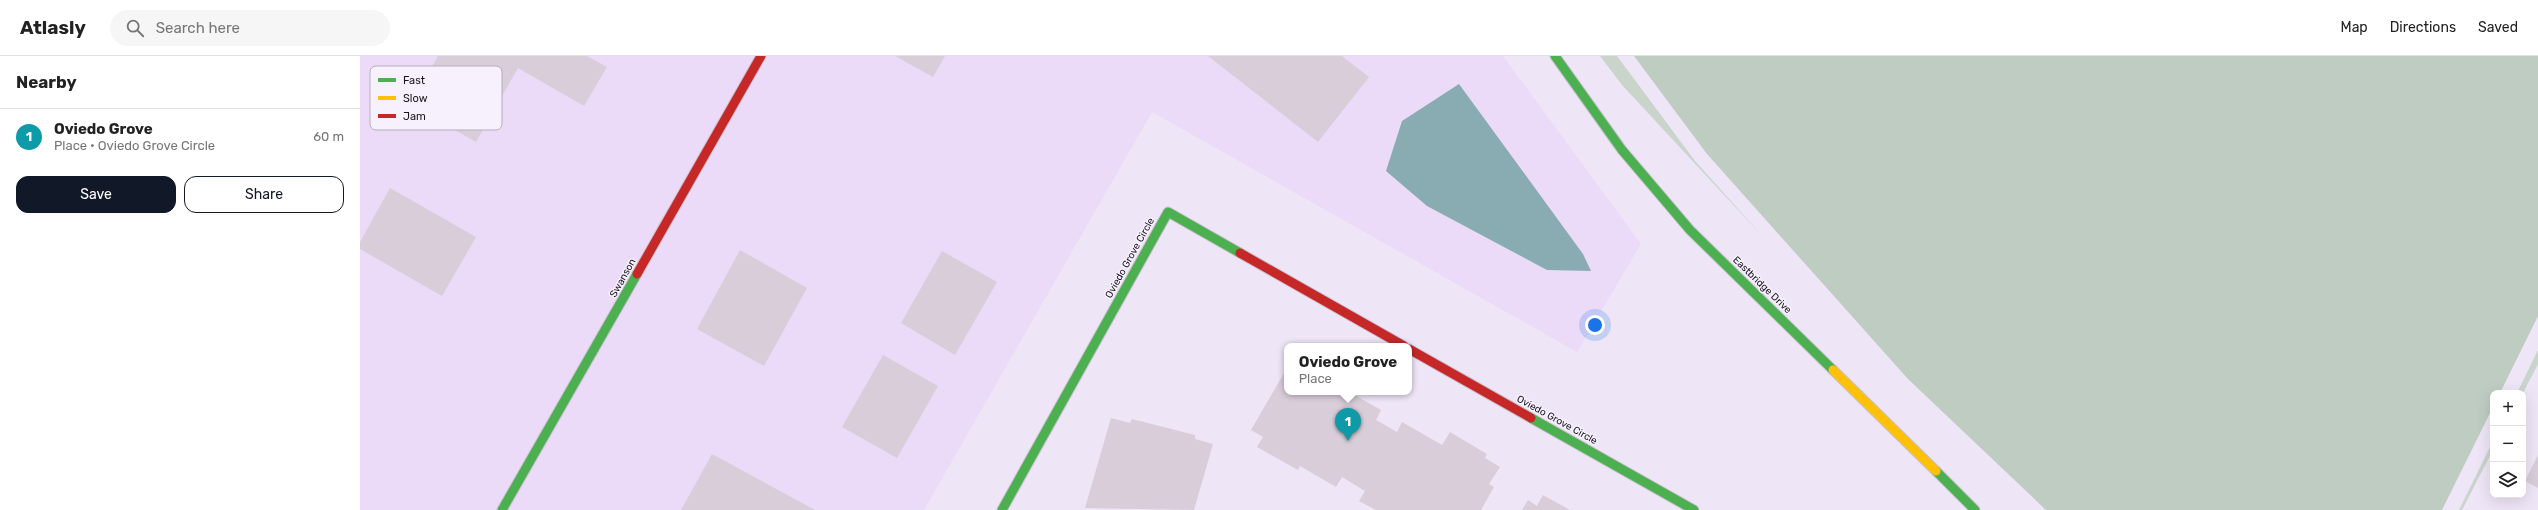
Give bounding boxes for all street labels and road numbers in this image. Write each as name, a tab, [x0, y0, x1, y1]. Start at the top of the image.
street label: Oviedo Grove Circle	[1103, 215, 1157, 300]
street label: Eastbridge Drive	[1730, 254, 1794, 316]
street label: Swanson	[607, 256, 639, 300]
street label: Oviedo Grove Circle	[1515, 393, 1600, 447]

